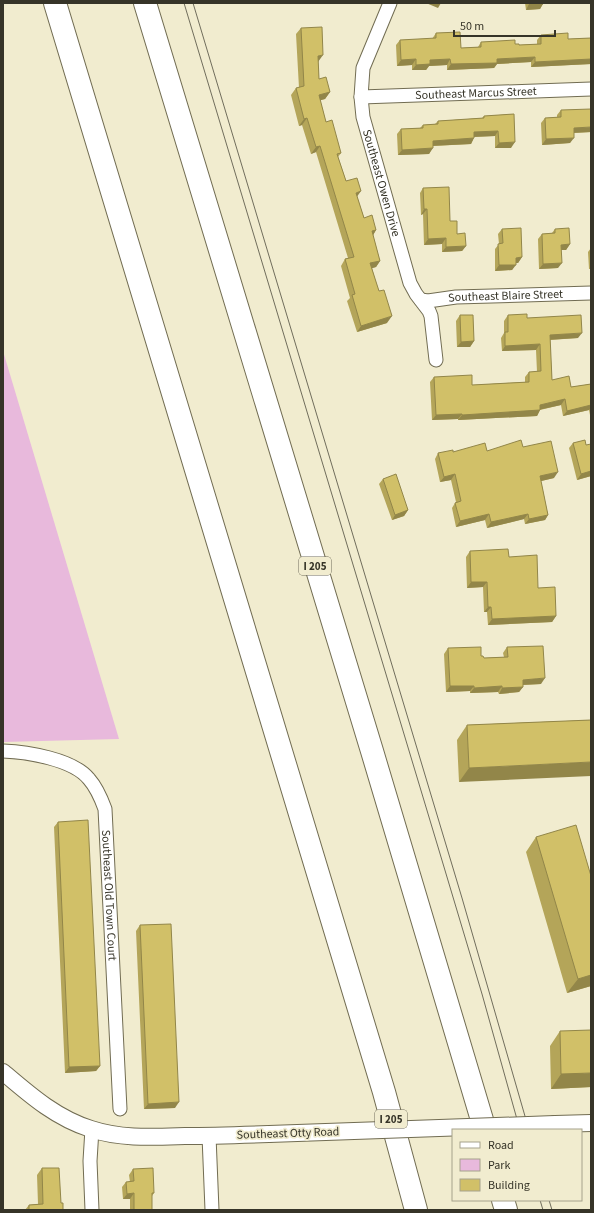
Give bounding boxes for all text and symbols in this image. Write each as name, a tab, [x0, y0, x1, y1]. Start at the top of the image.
scale bar	[454, 12, 555, 38]
text: 50 m	[460, 18, 484, 35]
street label: Southeast Marcus Street	[415, 83, 537, 104]
street label: Southeast Owen Drive	[358, 127, 404, 239]
street label: Southeast Blaire Street	[447, 286, 563, 307]
road number: I 205	[299, 557, 331, 575]
street label: Southeast Old Town Court	[97, 829, 121, 961]
road number: I 205	[375, 1110, 407, 1128]
street label: Southeast Otty Road	[236, 1123, 340, 1144]
legend	[452, 1129, 582, 1201]
text: Road	[488, 1137, 514, 1154]
text: Park	[488, 1157, 510, 1174]
text: Building	[488, 1177, 530, 1194]

